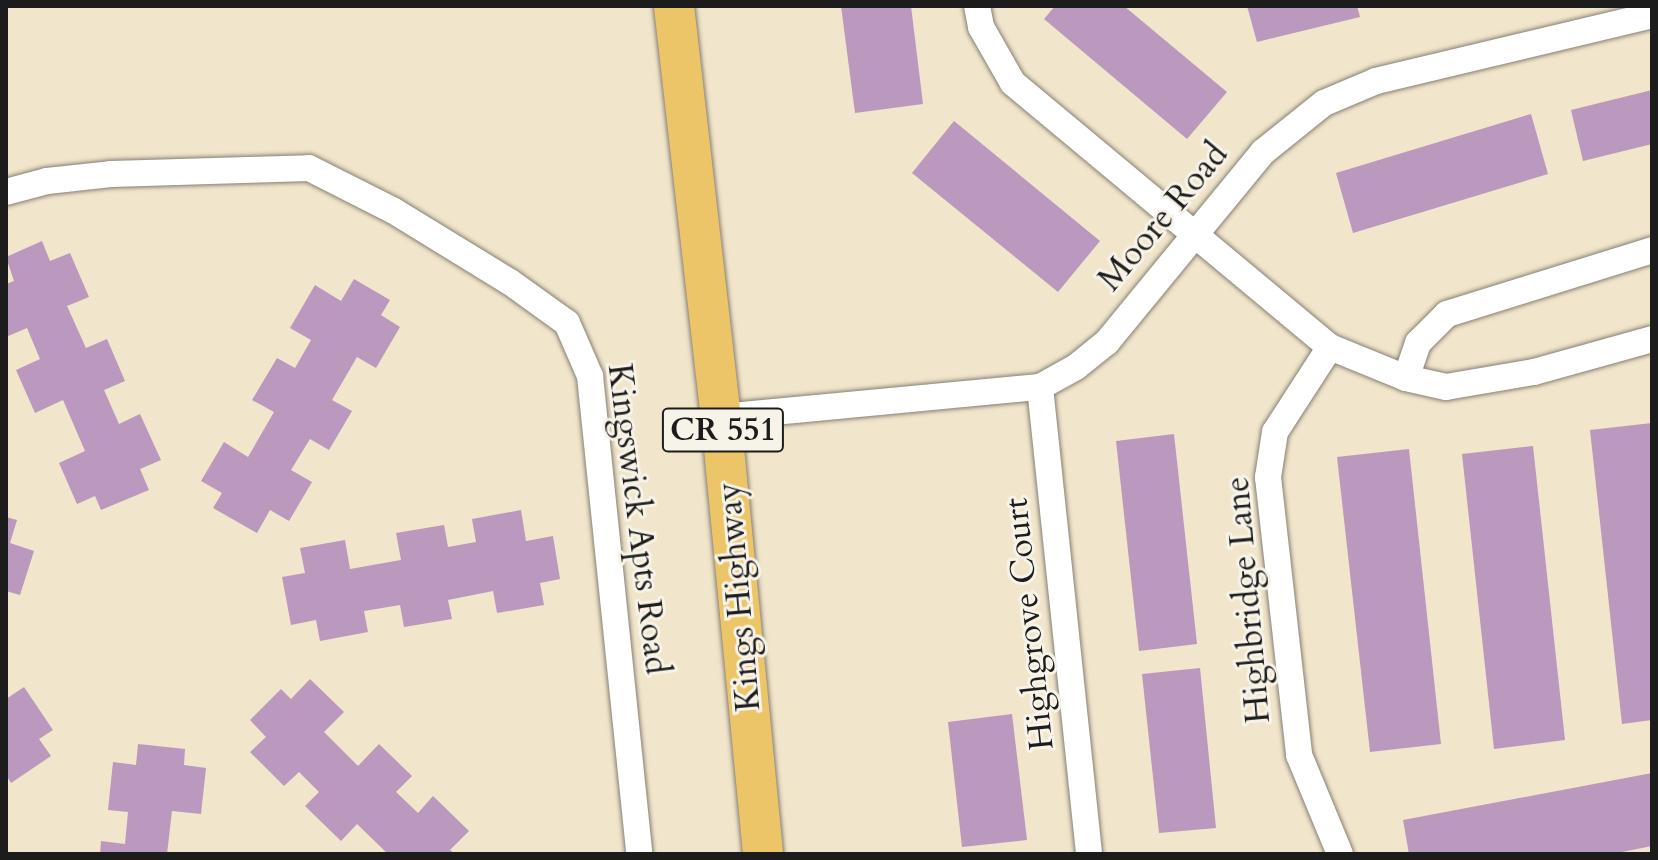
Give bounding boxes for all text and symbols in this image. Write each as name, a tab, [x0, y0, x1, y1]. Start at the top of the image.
street label: Moore Road	[1089, 135, 1237, 299]
street label: Kingswick Apts Road	[599, 361, 677, 677]
road number: CR 551	[661, 402, 785, 458]
street label: Highbridge Lane	[1217, 475, 1279, 725]
street label: Kings Highway	[709, 481, 769, 713]
street label: Highgrove Court	[995, 496, 1063, 752]

